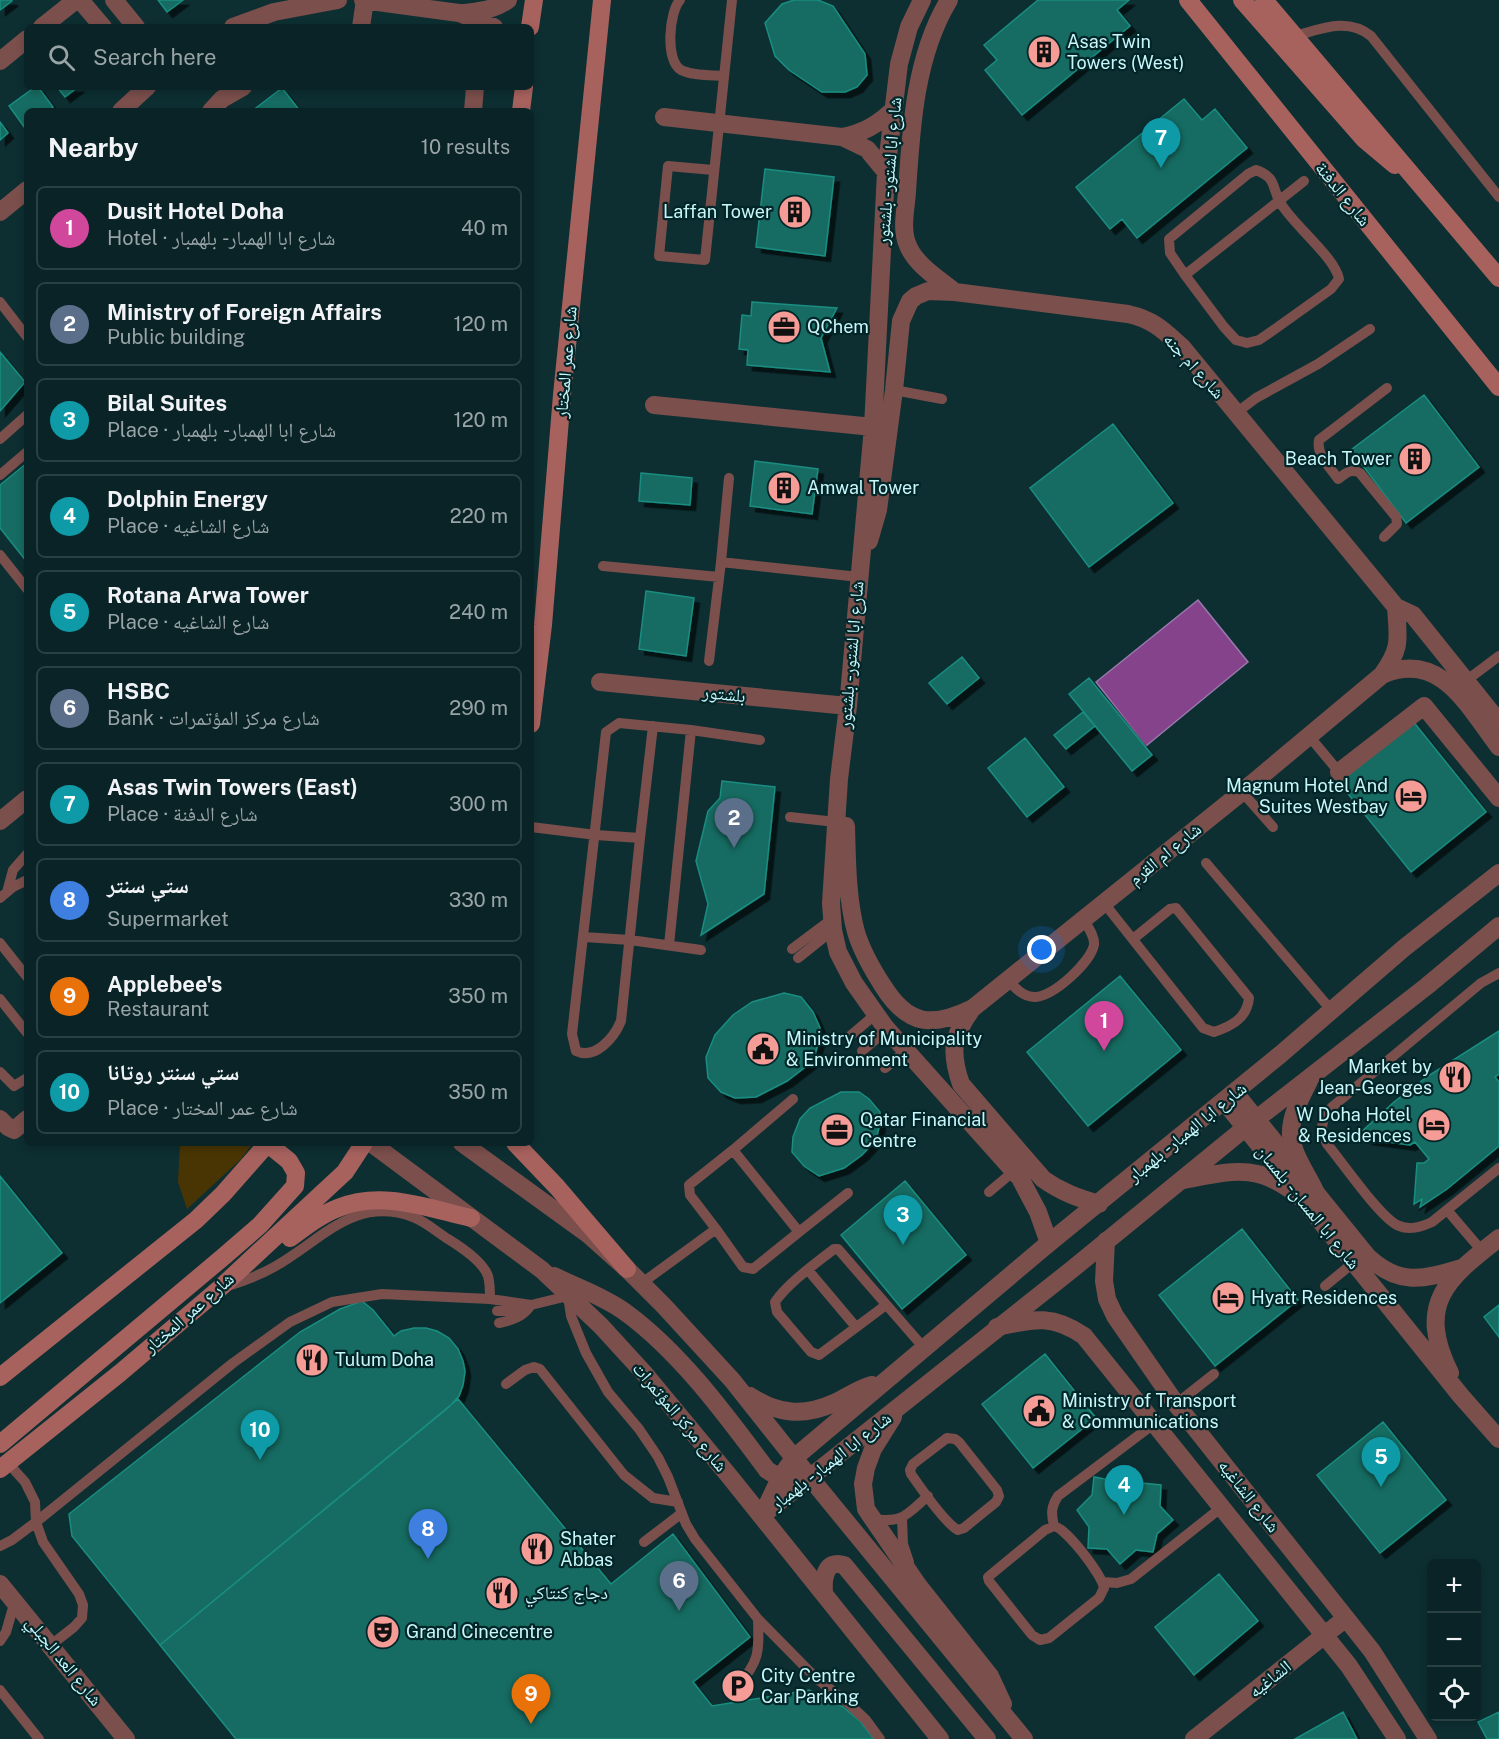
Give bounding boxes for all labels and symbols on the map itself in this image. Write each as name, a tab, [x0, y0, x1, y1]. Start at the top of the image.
place label: Asas Twin Towers (West)	[1067, 31, 1184, 73]
building icon: Asas Twin Towers (West)	[1026, 34, 1062, 70]
street label: شارع ابا لشتور - بلشتور	[872, 96, 906, 247]
pin: 7	[1142, 118, 1180, 168]
street label: شارع الدفنة	[1310, 157, 1376, 231]
building icon: Laffan Tower	[777, 194, 813, 230]
place label: Laffan Tower	[663, 201, 772, 222]
street label: شارع عمر المختار	[550, 305, 582, 420]
office icon: QChem	[766, 309, 802, 345]
place label: QChem	[807, 316, 869, 337]
street label: شارع ام جنه	[1158, 329, 1229, 404]
building icon: Beach Tower	[1397, 441, 1433, 477]
place label: Beach Tower	[1285, 448, 1392, 469]
building icon: Amwal Tower	[766, 470, 802, 506]
place label: Amwal Tower	[807, 477, 919, 498]
street label: شارع ابا لشتور - بلشتور	[834, 580, 868, 731]
street label: بلشتور	[700, 681, 747, 707]
place label: Magnum Hotel And Suites Westbay	[1226, 775, 1388, 817]
hotel icon: Magnum Hotel And Suites Westbay	[1393, 778, 1429, 814]
pin: 2	[714, 798, 754, 848]
street label: شارع ام القرم	[1124, 818, 1206, 891]
your location	[1027, 935, 1056, 964]
pin: 1	[1084, 1002, 1124, 1051]
place label: Ministry of Municipality & Environment	[786, 1028, 983, 1070]
public building icon: Ministry of Municipality & Environment	[745, 1031, 781, 1067]
place label: Market by Jean-Georges	[1317, 1056, 1432, 1098]
restaurant icon: Market by Jean-Georges	[1437, 1059, 1473, 1095]
street label: شارع ابا الهمبار - بلهمبار	[1122, 1077, 1251, 1187]
place label: W Doha Hotel & Residences	[1296, 1104, 1411, 1146]
hotel icon: W Doha Hotel & Residences	[1416, 1107, 1452, 1143]
place label: Qatar Financial Centre	[860, 1109, 987, 1151]
office icon: Qatar Financial Centre	[819, 1112, 855, 1148]
street label: شارع ابا المسان - بلمسان	[1251, 1140, 1365, 1274]
pin: 3	[884, 1196, 922, 1245]
street label: شارع عمر المختار	[139, 1268, 239, 1359]
hotel icon: Hyatt Residences	[1210, 1280, 1246, 1316]
place label: Hyatt Residences	[1251, 1287, 1397, 1308]
restaurant icon: Tulum Doha	[294, 1342, 330, 1378]
place label: Tulum Doha	[335, 1349, 434, 1370]
street label: شارع مركز المؤتمرات	[628, 1358, 732, 1476]
place label: Ministry of Transport & Communications	[1062, 1390, 1236, 1432]
public building icon: Ministry of Transport & Communications	[1021, 1393, 1057, 1429]
street label: شارع ابا الهمبار - بلهمبار	[766, 1407, 896, 1516]
pin: 10	[240, 1410, 280, 1460]
pin: 5	[1362, 1438, 1400, 1487]
street label: شارع الشاغيه	[1214, 1455, 1284, 1537]
pin: 4	[1104, 1466, 1144, 1515]
pin: 8	[408, 1510, 448, 1559]
place label: Shater Abbas	[560, 1528, 616, 1570]
restaurant icon: Shater Abbas	[519, 1531, 555, 1567]
pin: 6	[660, 1562, 698, 1611]
restaurant icon: دجاج كنتاكي	[484, 1575, 520, 1611]
place label: دجاج كنتاكي	[525, 1582, 608, 1608]
street label: شارع العد الجبلي	[18, 1612, 107, 1713]
theatre icon: Grand Cinecentre	[365, 1614, 401, 1650]
place label: Grand Cinecentre	[406, 1621, 553, 1642]
street label: الشاغيه	[1244, 1655, 1295, 1702]
place label: City Centre Car Parking	[761, 1665, 859, 1707]
parking icon: City Centre Car Parking	[720, 1668, 756, 1704]
pin: 9	[512, 1674, 550, 1724]

